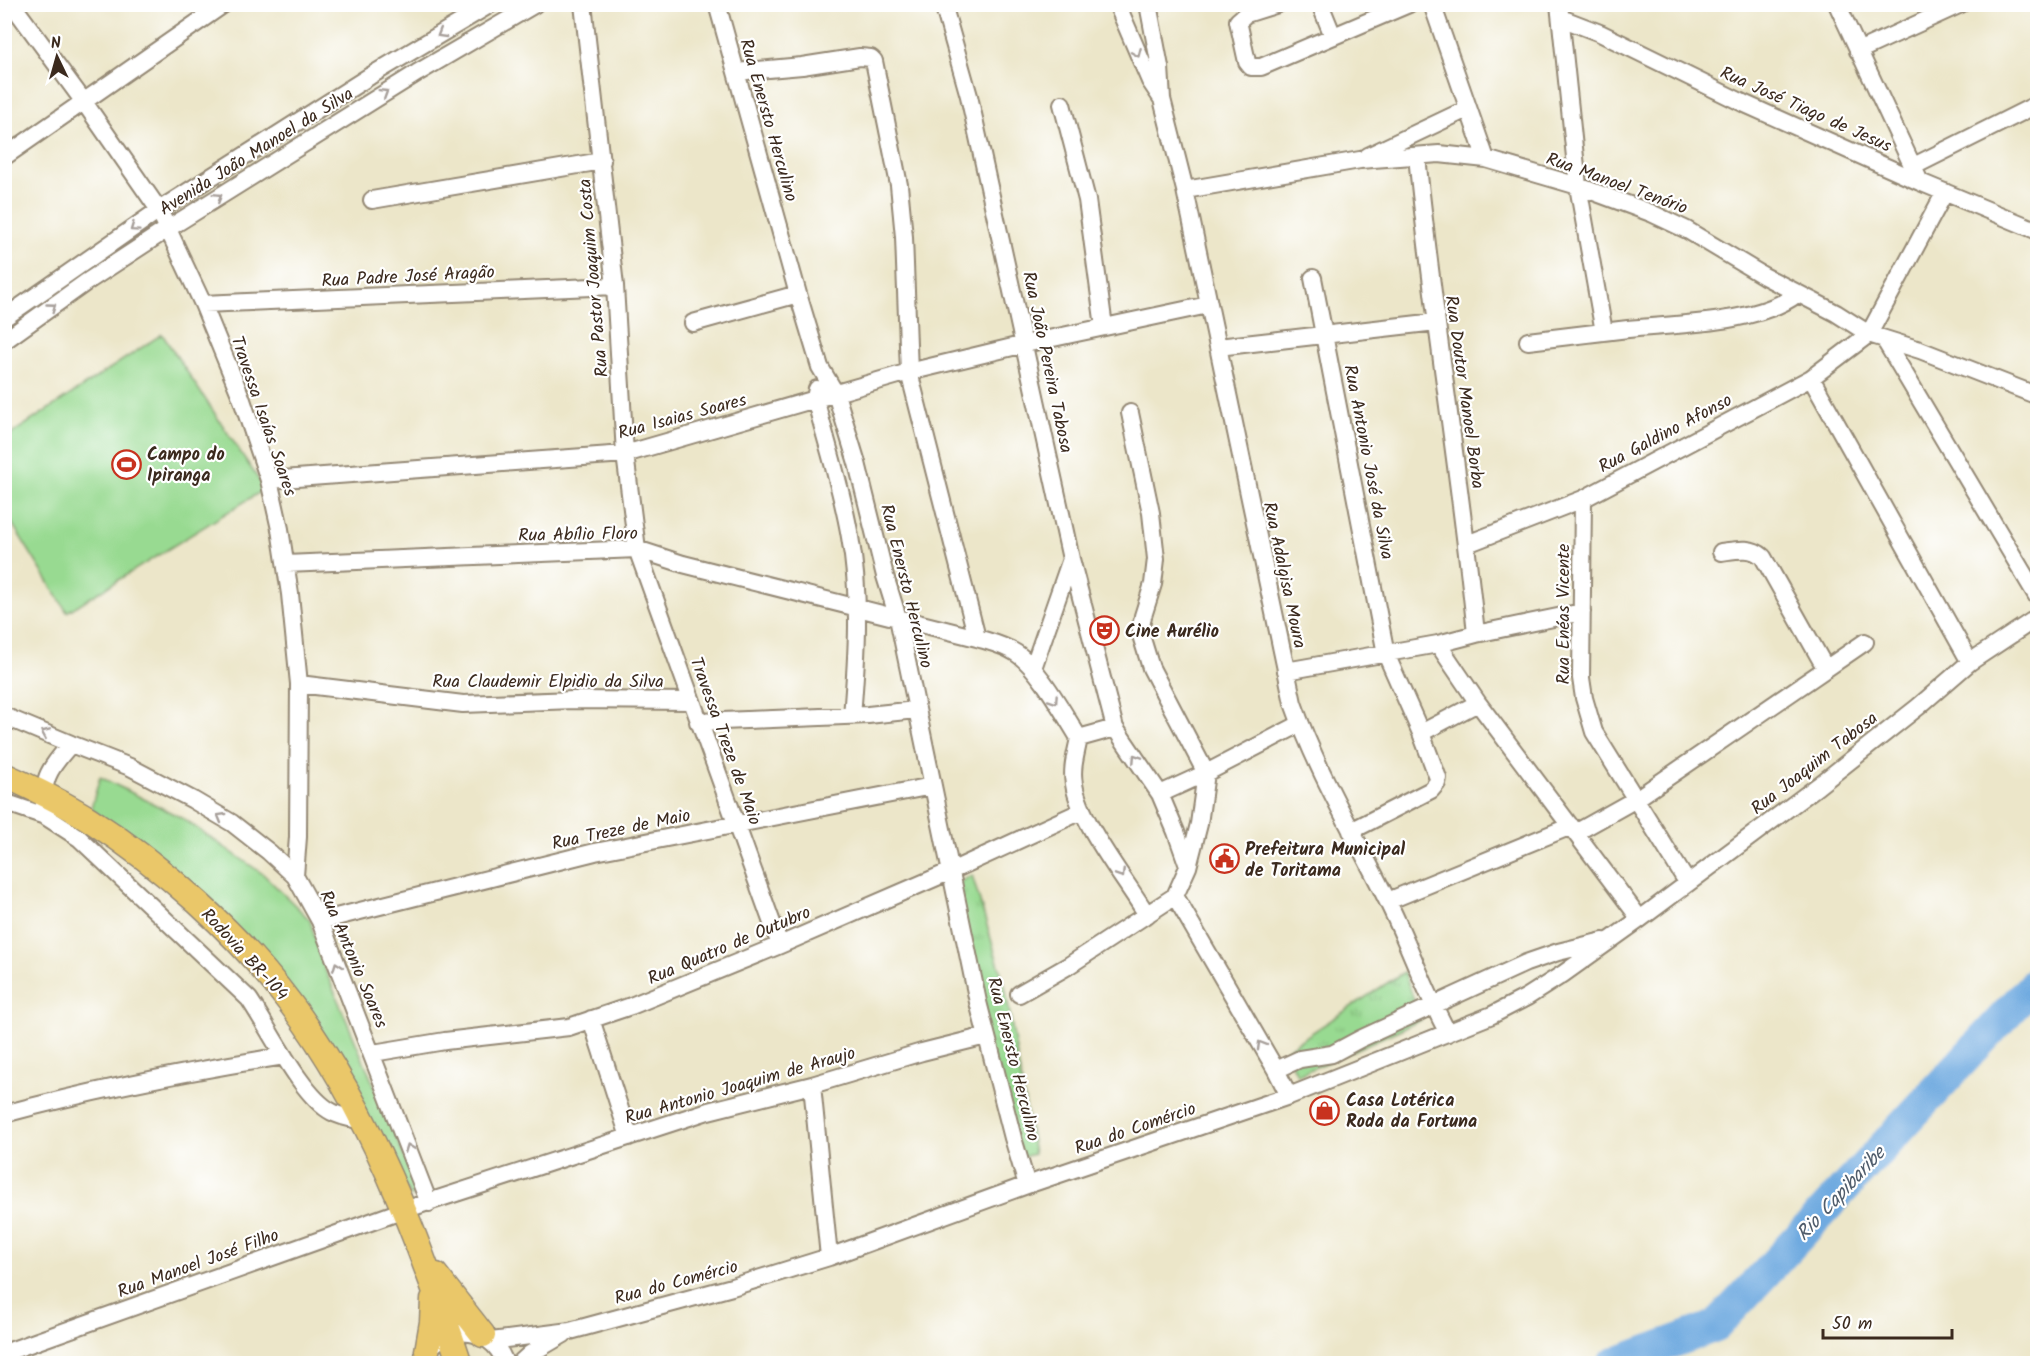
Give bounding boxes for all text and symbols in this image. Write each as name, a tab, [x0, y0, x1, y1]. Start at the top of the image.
north arrow	[27, 27, 87, 87]
one-way arrow	[437, 27, 447, 39]
text: N	[50, 31, 62, 56]
street label: Rua Enersto Herculino	[730, 36, 805, 205]
one-way arrow	[1130, 47, 1142, 58]
street label: Rua José Tiago de Jesus	[1715, 59, 1896, 161]
street label: Avenida João Manoel da Silva	[154, 80, 360, 224]
one-way arrow	[378, 89, 388, 101]
street label: Rua Manoel Tenório	[1542, 145, 1691, 223]
street label: Rua Pastor Joaquim Costa	[571, 177, 618, 378]
one-way arrow	[212, 193, 223, 204]
one-way arrow	[129, 221, 140, 232]
street label: Rua Padre José Aragão	[321, 258, 495, 297]
street label: Rua João Pereira Tabosa	[1013, 269, 1080, 456]
street label: Rua Doutor Manoel Borba	[1436, 294, 1491, 491]
one-way arrow	[45, 303, 56, 314]
street label: Travessa Isaías Soares	[222, 332, 304, 501]
street label: Rua Antonio José da Silva	[1334, 362, 1401, 562]
street label: Rua Isaias Soares	[615, 386, 750, 449]
street label: Rua Galdino Afonso	[1593, 387, 1738, 482]
place label: Campo do Ipiranga	[147, 441, 225, 491]
sports icon: Campo do Ipiranga	[110, 448, 142, 480]
street label: Rua Adalgisa Moura	[1254, 499, 1313, 651]
street label: Rua Enersto Herculino	[871, 501, 940, 671]
street label: Rua Abílio Floro	[518, 520, 638, 551]
street label: Rua Enéas Vicente	[1550, 544, 1579, 684]
theatre icon: Cine Aurélio	[1088, 615, 1120, 647]
place label: Cine Aurélio	[1125, 618, 1219, 647]
street label: Travessa Treze de Maio	[681, 653, 768, 830]
street label: Rua Claudemir Elpidio da Silva	[432, 668, 664, 697]
one-way arrow	[1047, 694, 1058, 705]
street label: Rua Joaquim Tabosa	[1745, 705, 1885, 823]
one-way arrow	[41, 728, 52, 740]
one-way arrow	[1132, 754, 1143, 765]
street label: Rua Treze de Maio	[549, 802, 693, 859]
one-way arrow	[217, 812, 227, 824]
place label: Prefeitura Municipal de Toritama	[1245, 836, 1405, 886]
public building icon: Prefeitura Municipal de Toritama	[1208, 843, 1240, 875]
one-way arrow	[1114, 868, 1125, 879]
street label: Rua Antonio Soares	[310, 886, 395, 1033]
street label: Rua Quatro de Outubro	[643, 899, 816, 994]
street label: Rodovia BR-104	[193, 902, 295, 1008]
one-way arrow	[332, 962, 345, 972]
street label: Rua Enersto Herculino	[978, 974, 1047, 1144]
street label: Rua Antonio Joaquim de Araujo	[622, 1040, 859, 1133]
one-way arrow	[1257, 1041, 1268, 1051]
place label: Casa Lotérica Roda da Fortuna	[1346, 1087, 1477, 1137]
shop icon: Casa Lotérica Roda da Fortuna	[1309, 1094, 1341, 1126]
street label: Rua do Comércio	[1071, 1095, 1200, 1164]
water label: Rio Capibaribe	[1789, 1138, 1895, 1249]
one-way arrow	[403, 1143, 416, 1154]
street label: Rua Manoel José Filho	[114, 1222, 283, 1307]
street label: Rua do Comércio	[611, 1253, 741, 1314]
scale bar	[1823, 1302, 1952, 1340]
text: 50 m	[1832, 1310, 1872, 1339]

